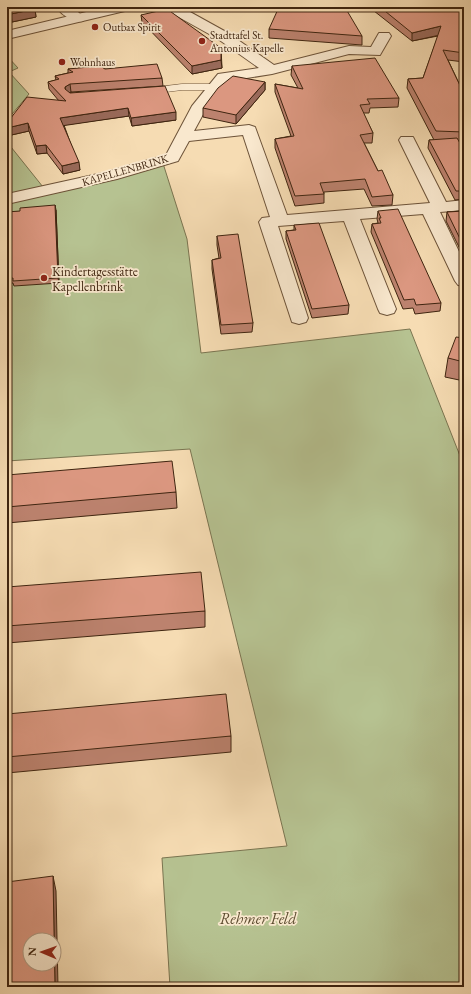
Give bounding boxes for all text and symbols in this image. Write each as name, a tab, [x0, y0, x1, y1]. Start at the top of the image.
place label: Outbax Spirit	[103, 20, 161, 34]
marker: Outbax Spirit	[90, 22, 100, 32]
place label: Stadttafel St. Antonius Kapelle	[209, 28, 285, 55]
marker: Stadttafel St. Antonius Kapelle	[197, 36, 207, 46]
place label: Wohnhaus	[70, 55, 116, 69]
marker: Wohnhaus	[57, 57, 67, 67]
street label: KAPELLENBRINK	[80, 151, 170, 189]
place label: Kindertagesstätte Kapellenbrink	[52, 263, 138, 295]
marker: Kindertagesstätte Kapellenbrink	[39, 273, 49, 283]
park label: Rehmer Feld	[219, 908, 297, 929]
north arrow	[22, 932, 62, 972]
text: N	[25, 947, 39, 956]

